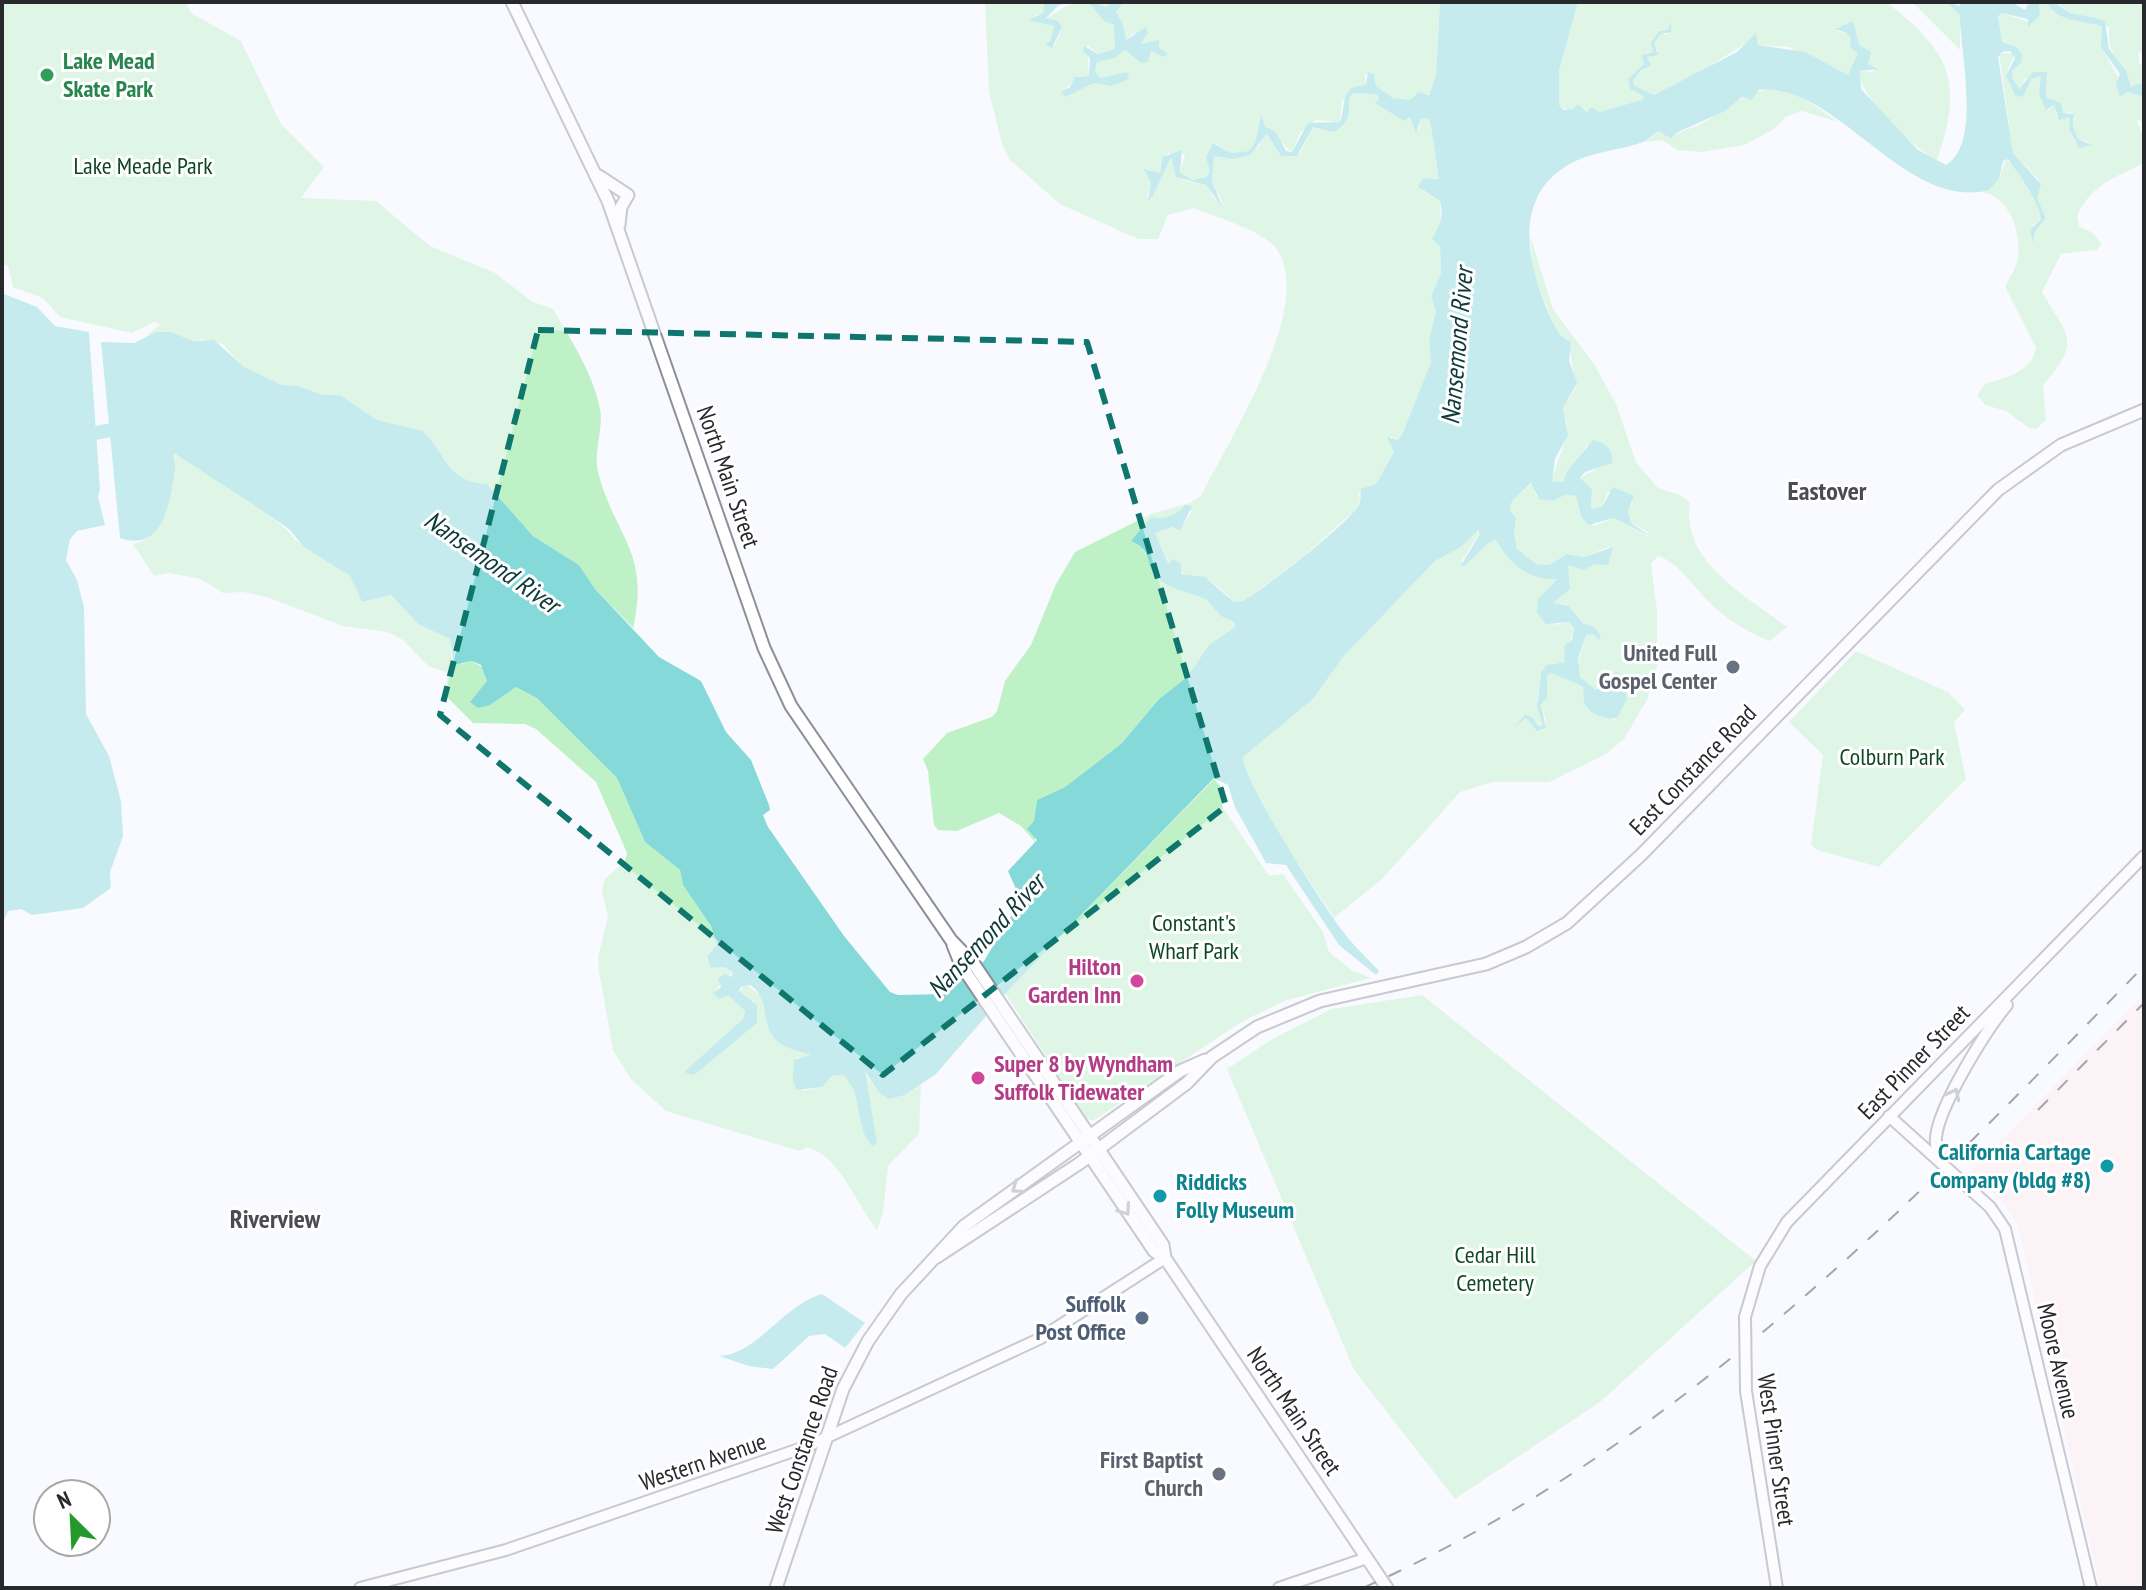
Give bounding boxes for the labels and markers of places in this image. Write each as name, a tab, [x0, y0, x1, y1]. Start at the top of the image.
place label: Lake Mead Skate Park	[63, 45, 155, 104]
marker: Lake Mead Skate Park	[38, 66, 56, 84]
place label: United Full Gospel Center	[1599, 637, 1718, 696]
marker: United Full Gospel Center	[1724, 658, 1742, 676]
place label: Hilton Garden Inn	[1028, 951, 1121, 1010]
marker: Hilton Garden Inn	[1128, 972, 1146, 990]
place label: Super 8 by Wyndham Suffolk Tidewater	[994, 1048, 1173, 1107]
marker: Super 8 by Wyndham Suffolk Tidewater	[969, 1069, 987, 1087]
place label: California Cartage Company (bldg #8)	[1930, 1136, 2091, 1195]
marker: California Cartage Company (bldg #8)	[2098, 1157, 2116, 1175]
place label: Riddicks Folly Museum	[1176, 1166, 1294, 1225]
marker: Riddicks Folly Museum	[1151, 1187, 1169, 1205]
place label: Suffolk Post Office	[1035, 1288, 1126, 1347]
marker: Suffolk Post Office	[1133, 1309, 1151, 1327]
place label: First Baptist Church	[1100, 1444, 1203, 1503]
marker: First Baptist Church	[1210, 1465, 1228, 1483]

